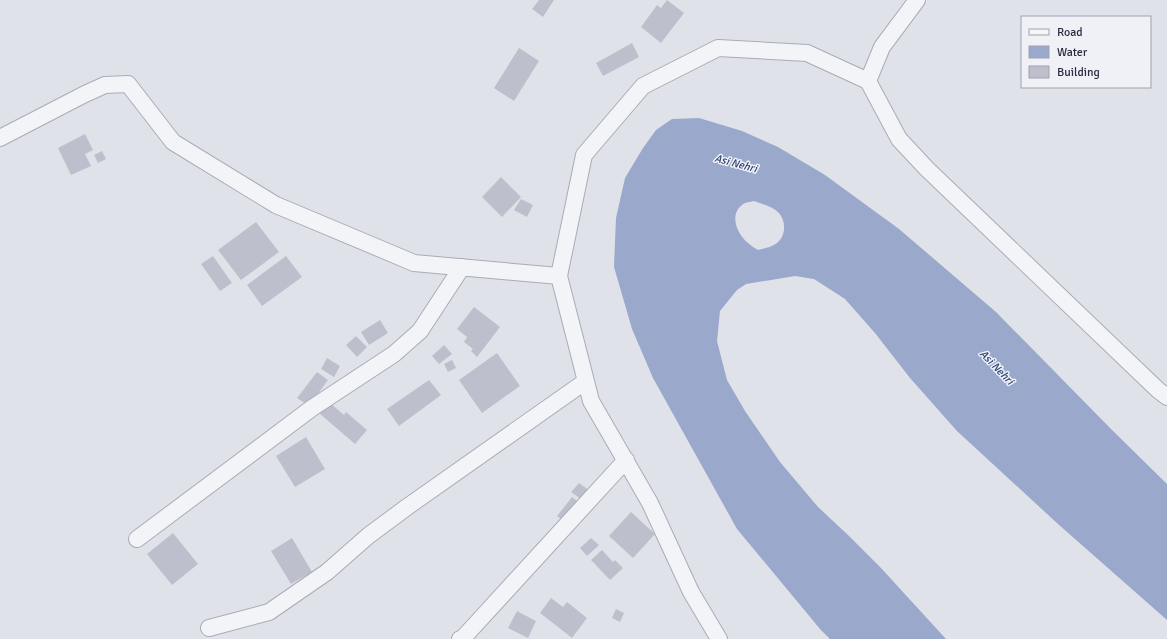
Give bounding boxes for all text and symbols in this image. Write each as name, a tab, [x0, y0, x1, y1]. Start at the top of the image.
legend	[1021, 16, 1151, 88]
text: Road	[1057, 25, 1083, 40]
text: Water	[1057, 45, 1088, 60]
text: Building	[1057, 65, 1100, 80]
water label: Asi Nehri	[713, 152, 759, 176]
water label: Asi Nehri	[977, 347, 1017, 388]

